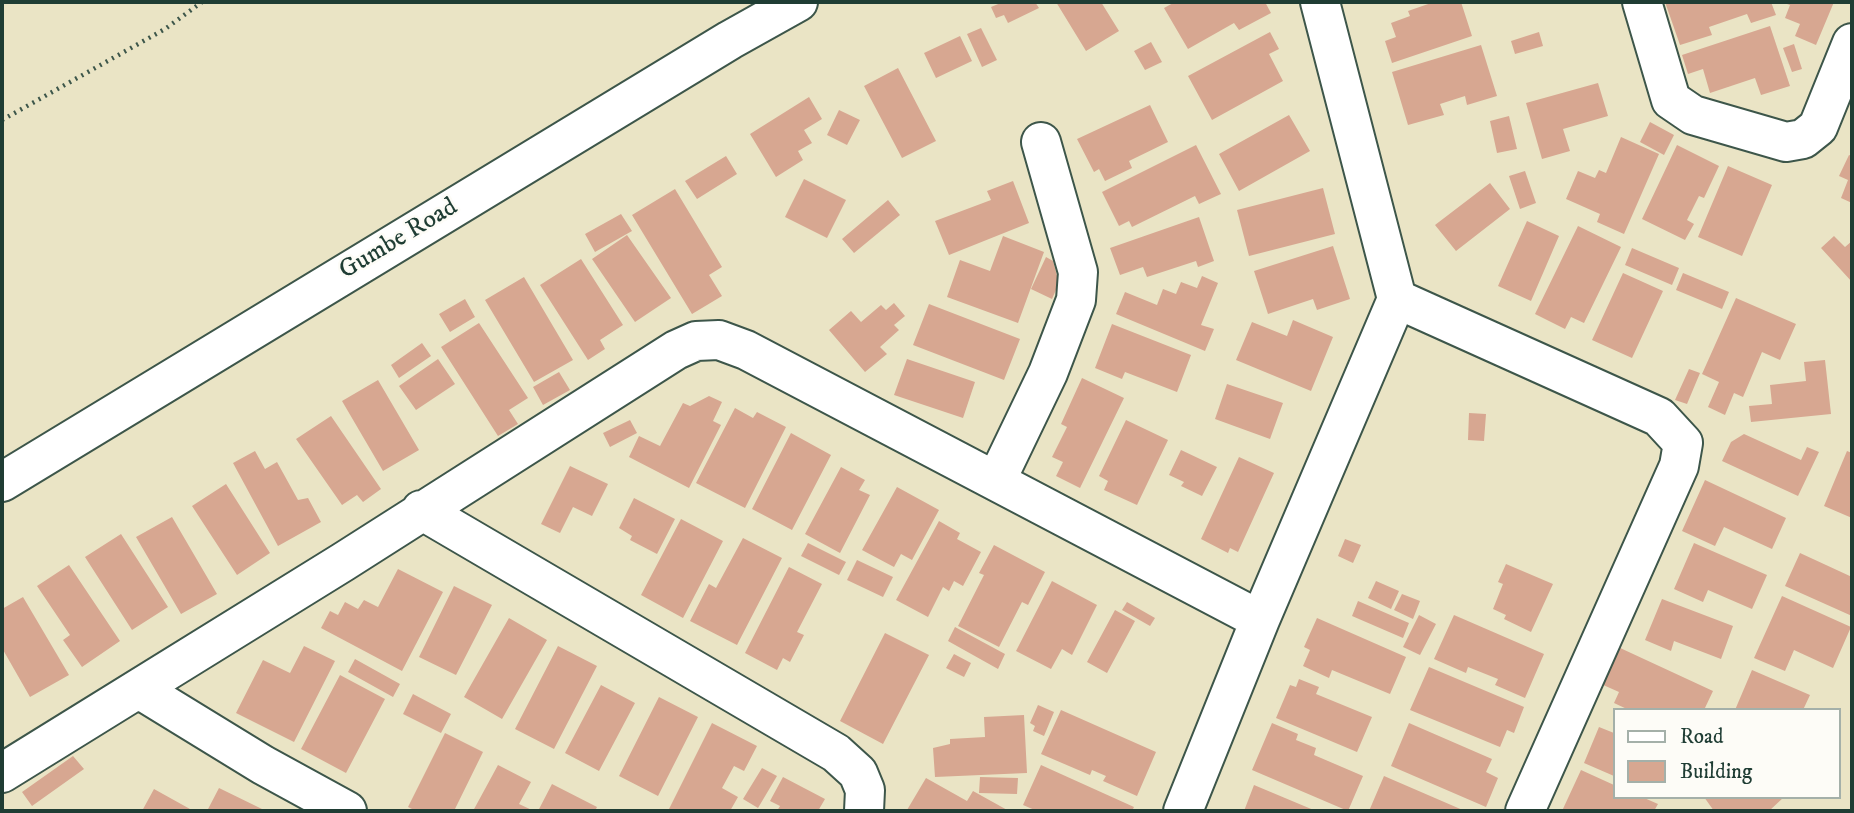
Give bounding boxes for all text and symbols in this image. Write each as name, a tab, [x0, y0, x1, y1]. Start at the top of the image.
street label: Gumbe Road	[334, 192, 464, 288]
legend	[1612, 708, 1840, 799]
text: Road	[1680, 724, 1724, 750]
text: Building	[1680, 759, 1752, 785]

